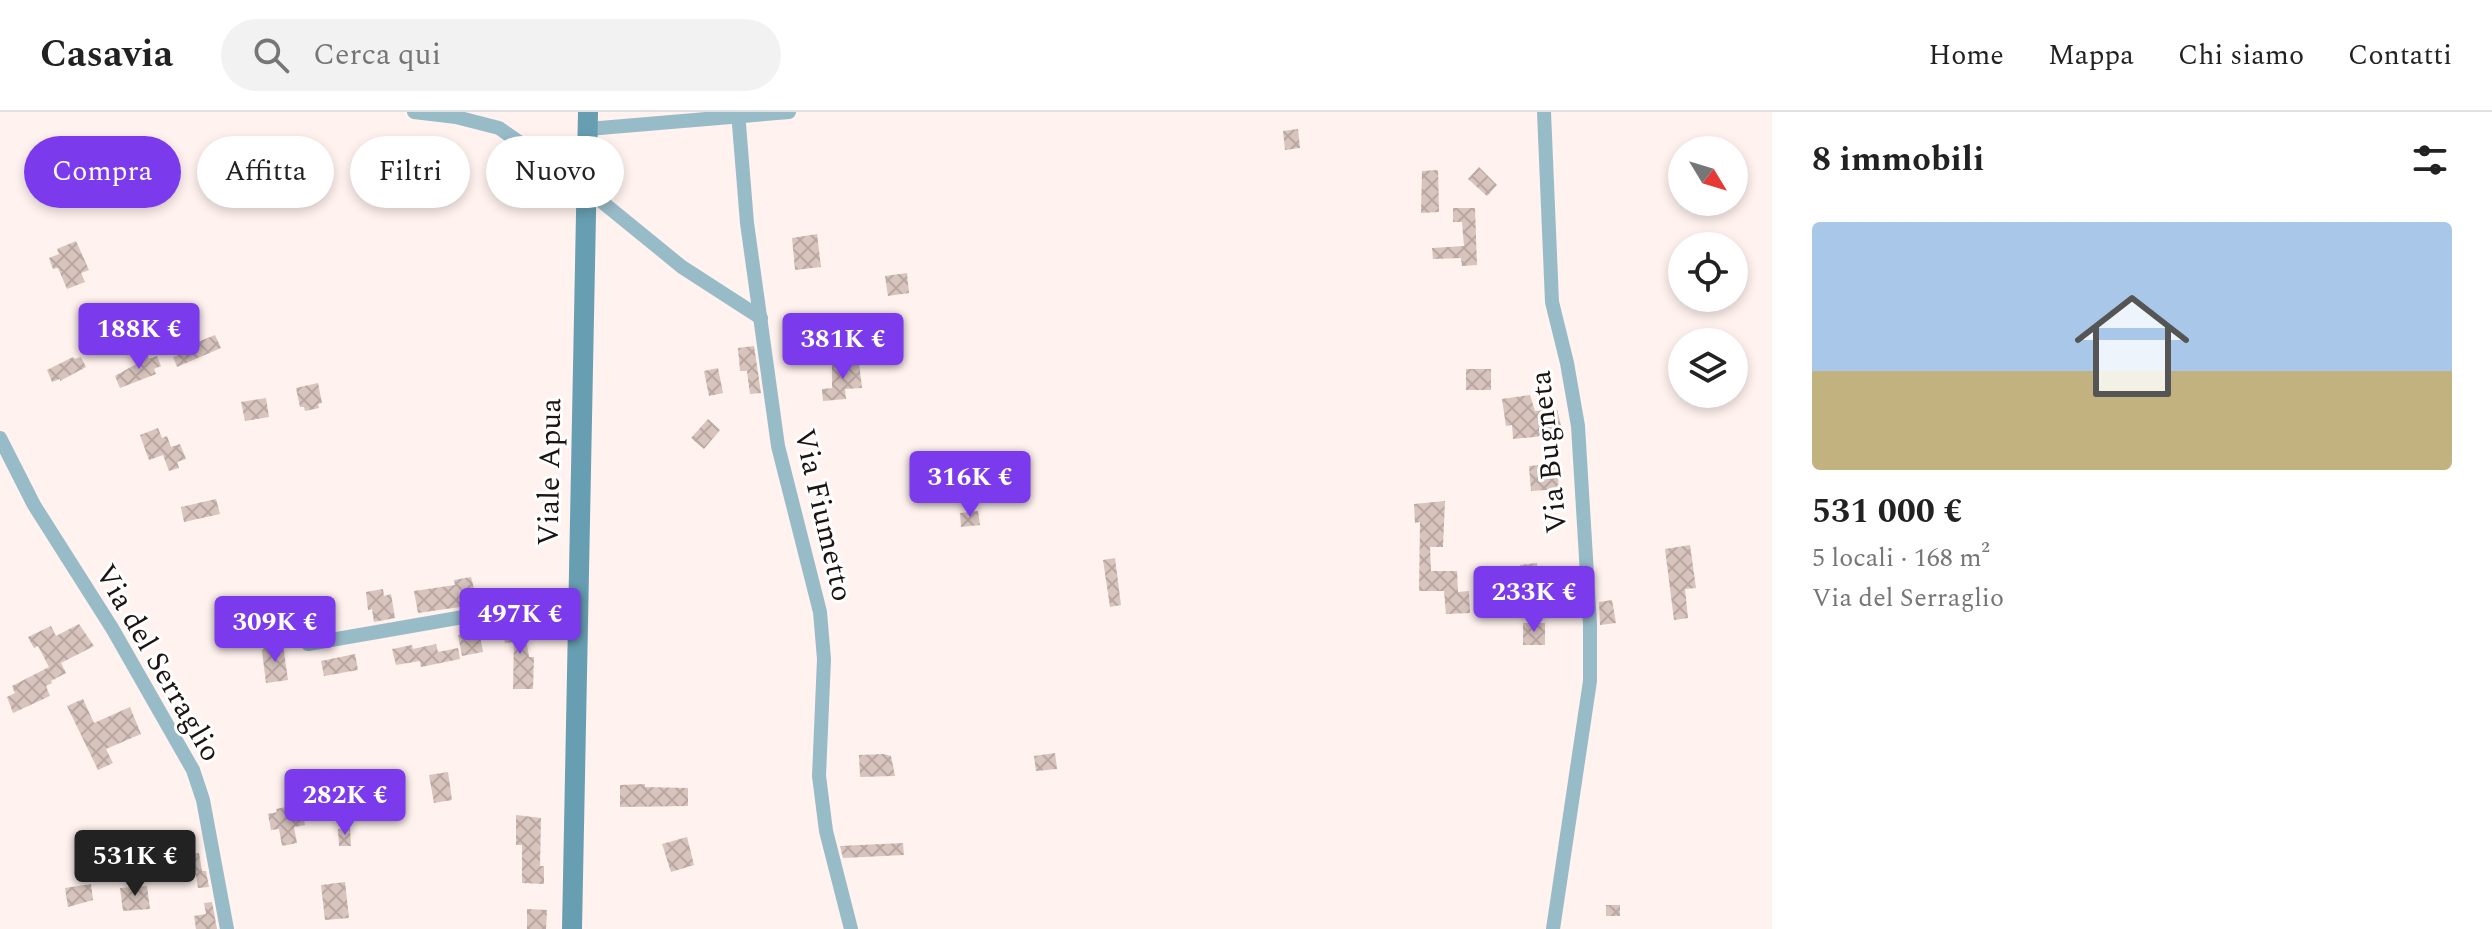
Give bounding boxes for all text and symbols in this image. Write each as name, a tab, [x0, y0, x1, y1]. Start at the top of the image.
search box	[221, 19, 781, 91]
text: Casavia	[40, 26, 173, 84]
text: Cerca qui	[313, 32, 441, 78]
icon: search	[249, 33, 293, 77]
text: Home	[1928, 34, 2004, 77]
text: Mappa	[2048, 34, 2134, 77]
text: Chi siamo	[2178, 34, 2304, 77]
text: Contatti	[2348, 34, 2452, 77]
text: 8 immobili	[1812, 134, 1984, 186]
chip: Compra	[24, 136, 181, 208]
chip: Affitta	[197, 136, 334, 208]
chip: Filtri	[350, 136, 470, 208]
chip: Nuovo	[486, 136, 624, 208]
north arrow	[1668, 136, 1748, 216]
map controls	[1668, 136, 1748, 408]
icon: filters	[2408, 138, 2452, 182]
button: locate	[1668, 232, 1748, 312]
icon: home	[2060, 274, 2204, 418]
pin: 188K €	[74, 303, 204, 371]
text: 188K €	[97, 309, 181, 349]
pin: 381K €	[778, 313, 908, 381]
text: 381K €	[801, 319, 885, 359]
button: layers	[1668, 328, 1748, 408]
street label: Via Bugneta	[1518, 368, 1580, 536]
street label: Viale Apua	[526, 397, 574, 546]
street label: Via Fiumetto	[781, 424, 865, 606]
pin: 316K €	[905, 451, 1035, 519]
text: 316K €	[928, 457, 1012, 497]
text: 531 000 €	[1812, 486, 1963, 538]
text: 5 locali · 168 m²	[1812, 538, 1990, 578]
street label: Via del Serraglio	[83, 556, 233, 770]
pin: 233K €	[1469, 566, 1599, 634]
text: 233K €	[1492, 572, 1576, 612]
text: Via del Serraglio	[1812, 578, 2004, 618]
pin: 497K €	[455, 588, 585, 656]
text: 497K €	[478, 594, 562, 634]
pin: 309K €	[210, 596, 340, 664]
text: 309K €	[233, 602, 317, 642]
pin: 282K €	[280, 769, 410, 837]
text: 282K €	[303, 775, 387, 815]
pin: 531K €	[70, 830, 200, 898]
text: 531K €	[93, 836, 177, 876]

